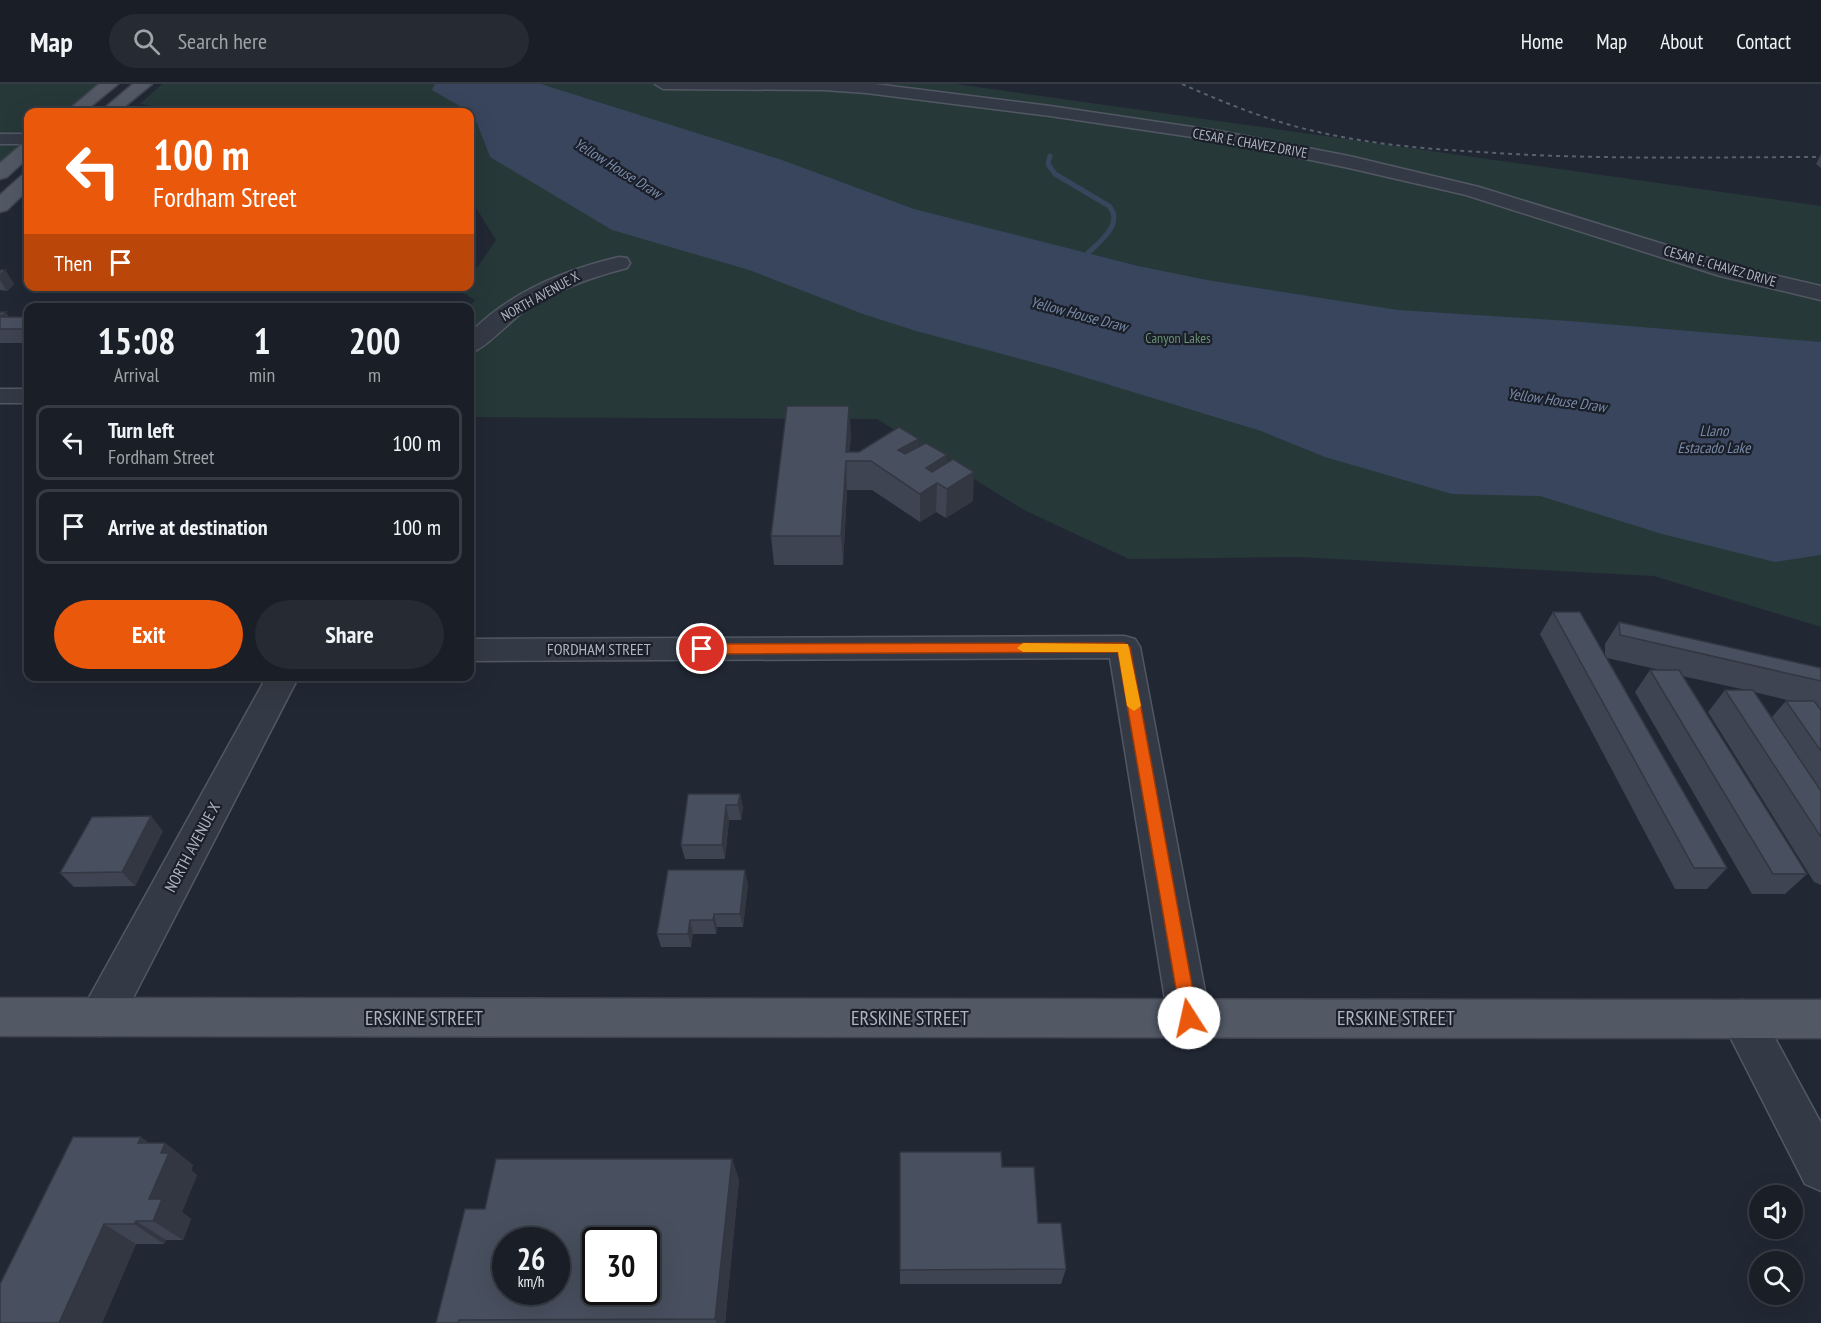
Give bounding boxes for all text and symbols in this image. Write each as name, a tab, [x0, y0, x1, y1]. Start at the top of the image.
search box	[109, 14, 529, 68]
text: Map	[30, 23, 73, 60]
icon: search	[130, 25, 163, 58]
text: Search here	[178, 27, 267, 55]
text: Home	[1521, 28, 1563, 55]
text: Map	[1596, 28, 1627, 55]
text: About	[1660, 28, 1703, 55]
text: Contact	[1736, 28, 1791, 55]
street label: CESAR E. CHAVEZ DRIVE	[1191, 124, 1309, 162]
text: 100 m	[153, 127, 250, 182]
icon: left	[54, 132, 132, 210]
water label: Yellow House Draw	[571, 134, 667, 204]
text: Fordham Street	[153, 180, 297, 214]
street label: CESAR E. CHAVEZ DRIVE	[1662, 241, 1778, 291]
icon: arrive	[104, 246, 137, 279]
text: Then	[54, 249, 92, 277]
street label: NORTH AVENUE X	[498, 267, 582, 325]
water label: Yellow House Draw	[1029, 292, 1132, 337]
text: 15:08	[98, 317, 175, 364]
text: 1	[253, 317, 271, 364]
text: 200	[349, 317, 400, 364]
park label: Canyon Lakes	[1145, 329, 1211, 347]
text: Arrival	[114, 362, 159, 388]
text: min	[249, 362, 275, 388]
text: m	[368, 362, 381, 388]
water label: Yellow House Draw	[1506, 384, 1610, 417]
text: Turn left	[108, 416, 174, 444]
water label: Llano Estacado Lake	[1677, 421, 1751, 457]
icon: left	[57, 426, 90, 459]
text: 100 m	[392, 429, 441, 457]
text: Fordham Street	[108, 444, 215, 470]
icon: arrive	[57, 510, 90, 543]
text: Arrive at destination	[108, 513, 268, 541]
text: 100 m	[392, 513, 441, 541]
button: Exit	[54, 600, 243, 669]
button: Share	[255, 600, 444, 669]
pin	[676, 623, 727, 674]
icon: arrive	[685, 632, 718, 665]
street label: FORDHAM STREET	[547, 639, 651, 659]
street label: NORTH AVENUE X	[160, 799, 224, 895]
position arrow	[1157, 986, 1221, 1050]
street label: ERSKINE STREET	[365, 1005, 483, 1031]
street label: ERSKINE STREET	[851, 1005, 969, 1031]
street label: ERSKINE STREET	[1337, 1005, 1455, 1031]
map controls	[1749, 1185, 1803, 1305]
button: sound	[1749, 1185, 1803, 1239]
speed limit sign: 30	[582, 1227, 660, 1305]
text: 26	[517, 1239, 545, 1278]
button: search	[1749, 1251, 1803, 1305]
text: km/h	[518, 1272, 544, 1291]

